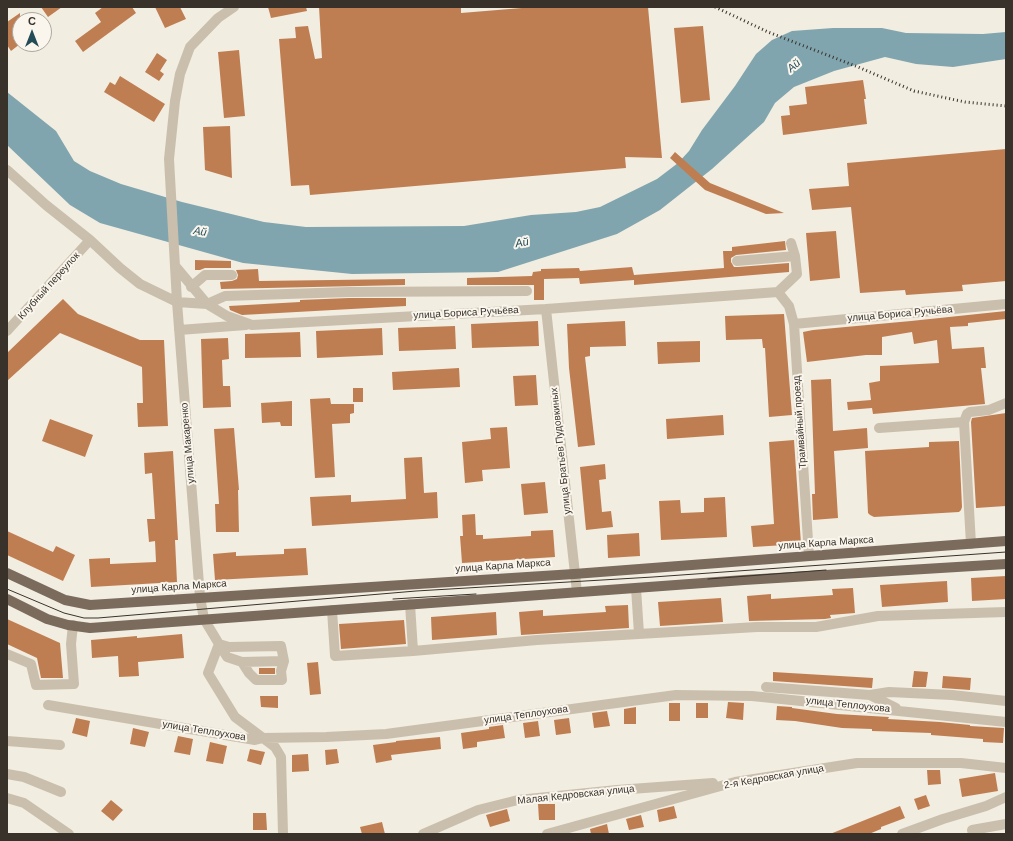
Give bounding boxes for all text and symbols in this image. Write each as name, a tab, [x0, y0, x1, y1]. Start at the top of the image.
north arrow	[12, 12, 52, 52]
text: С	[28, 15, 36, 27]
water label: Ай	[785, 57, 803, 75]
water label: Ай	[192, 224, 208, 240]
water label: Ай	[514, 235, 530, 251]
street label: Клубный переулок	[16, 250, 82, 322]
street label: улица Бориса Ручьёва	[847, 303, 953, 325]
street label: улица Бориса Ручьёва	[413, 304, 519, 322]
street label: Трамвайный проезд	[791, 375, 809, 469]
street label: улица Братьев Пудовкиных	[548, 387, 574, 515]
street label: улица Макаренко	[178, 402, 198, 484]
street label: улица Карла Маркса	[778, 534, 874, 552]
street label: улица Карла Маркса	[455, 557, 551, 575]
street label: улица Карла Маркса	[131, 578, 227, 596]
street label: улица Теплоухова	[805, 695, 891, 715]
street label: улица Теплоухова	[483, 703, 569, 727]
street label: улица Теплоухова	[161, 718, 247, 744]
street label: 2-я Кедровская улица	[723, 762, 825, 792]
street label: Малая Кедровская улица	[517, 783, 635, 807]

